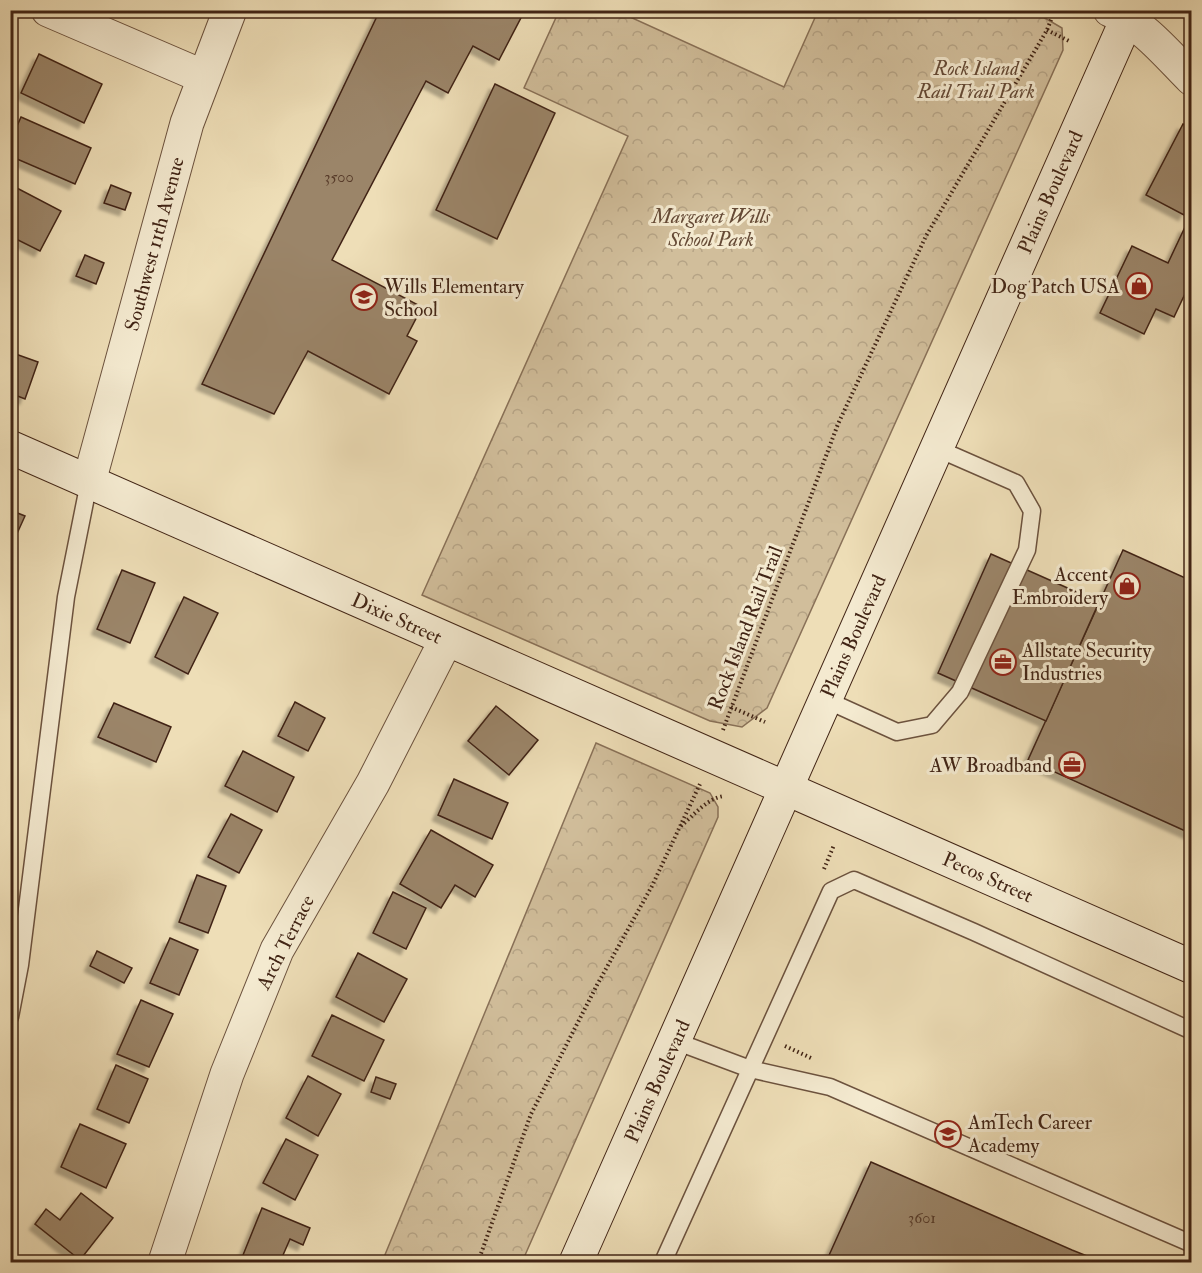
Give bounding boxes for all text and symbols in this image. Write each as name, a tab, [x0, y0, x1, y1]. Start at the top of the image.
park label: Rock Island Rail Trail Park	[916, 56, 1035, 104]
street label: Plains Boulevard	[1012, 127, 1089, 258]
street label: Southwest 11th Avenue	[119, 154, 190, 334]
house number: 3500	[324, 167, 354, 187]
park label: Margaret Wills School Park	[651, 204, 771, 252]
shop icon: Dog Patch USA	[1124, 271, 1154, 301]
place label: Wills Elementary School	[383, 274, 525, 322]
place label: Dog Patch USA	[991, 274, 1120, 299]
school or university icon: Wills Elementary School	[349, 282, 379, 312]
street label: Rock Island Rail Trail	[703, 542, 788, 714]
place label: Accent Embroidery	[1012, 562, 1109, 610]
street label: Plains Boulevard	[815, 571, 892, 702]
shop icon: Accent Embroidery	[1112, 571, 1142, 601]
street label: Dixie Street	[348, 587, 446, 650]
place label: Allstate Security Industries	[1021, 638, 1153, 686]
office icon: Allstate Security Industries	[988, 647, 1018, 677]
office icon: AW Broadband	[1057, 750, 1087, 780]
place label: AW Broadband	[929, 753, 1052, 778]
street label: Pecos Street	[939, 846, 1037, 909]
street label: Arch Terrace	[250, 891, 320, 995]
street label: Plains Boulevard	[619, 1016, 696, 1147]
place label: AmTech Career Academy	[967, 1110, 1092, 1158]
school or university icon: AmTech Career Academy	[933, 1119, 963, 1149]
house number: 3601	[908, 1208, 936, 1228]

